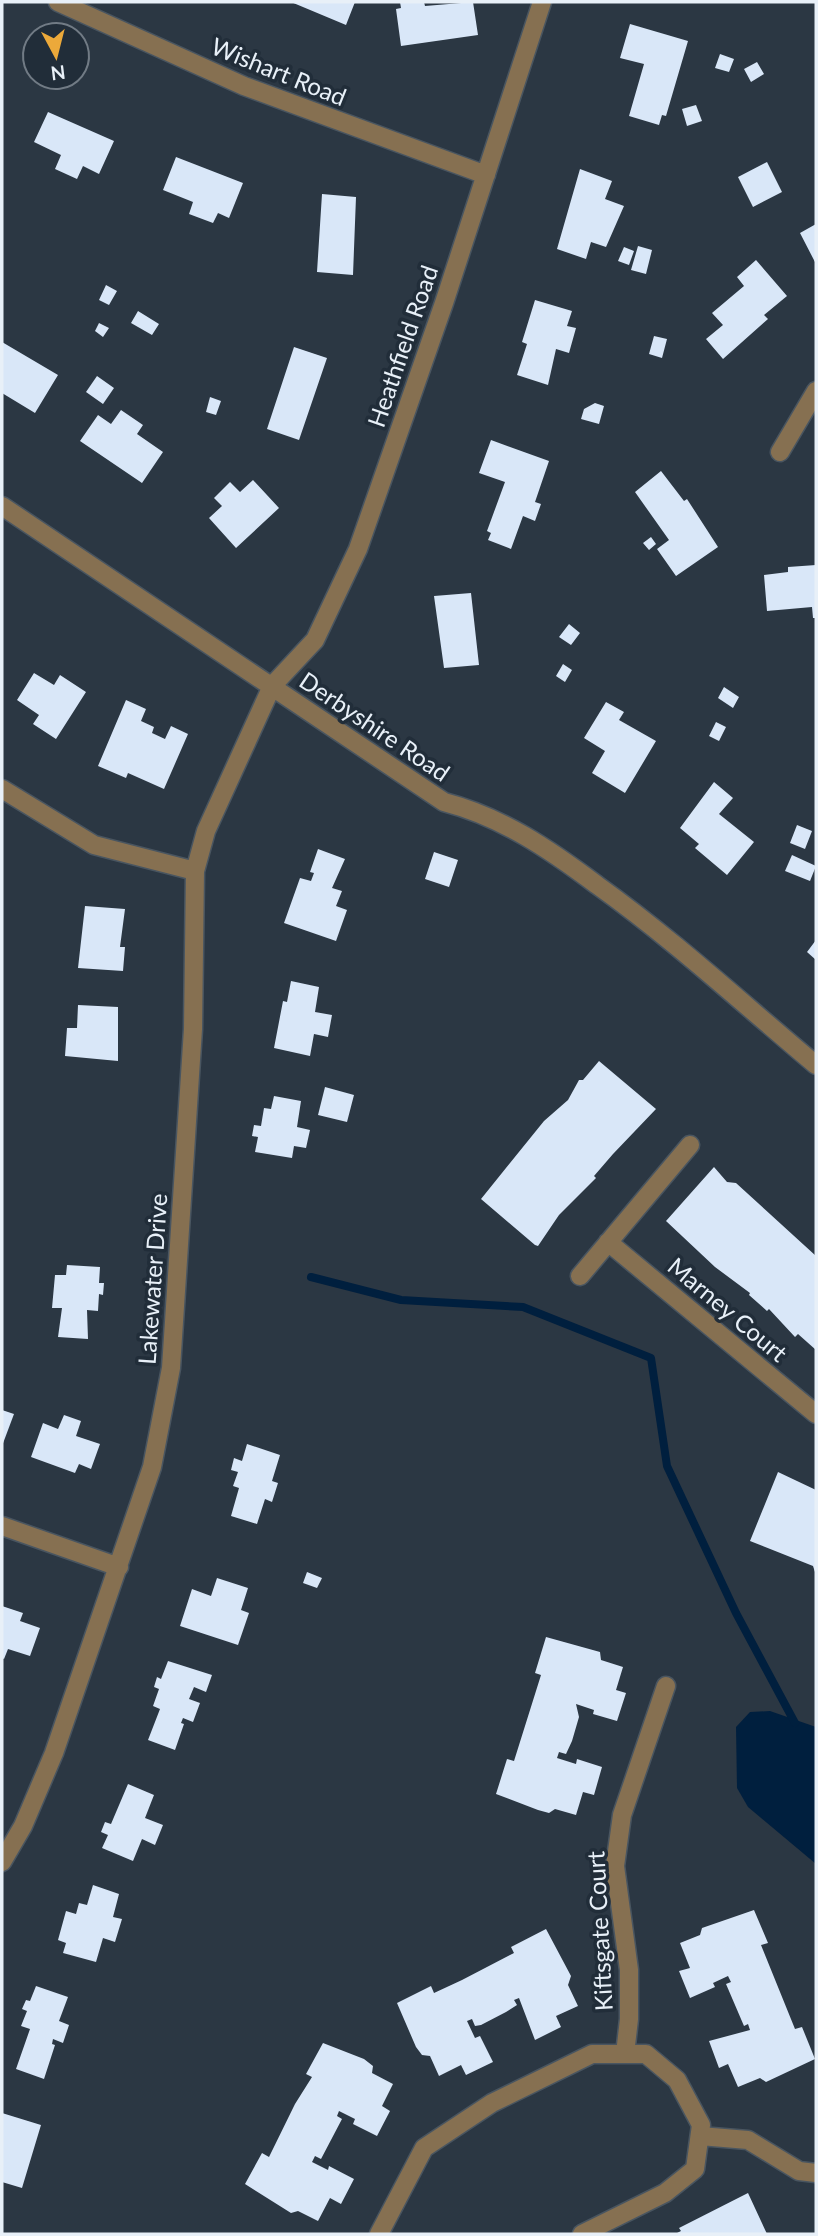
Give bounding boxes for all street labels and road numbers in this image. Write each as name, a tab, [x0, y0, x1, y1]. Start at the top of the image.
street label: Wishart Road	[207, 31, 351, 111]
street label: Heathfield Road	[361, 261, 443, 431]
street label: Derbyshire Road	[295, 665, 455, 787]
street label: Lakewater Drive	[132, 1192, 172, 1366]
street label: Marney Court	[663, 1251, 794, 1367]
street label: Kiftsgate Court	[580, 1850, 618, 2012]

